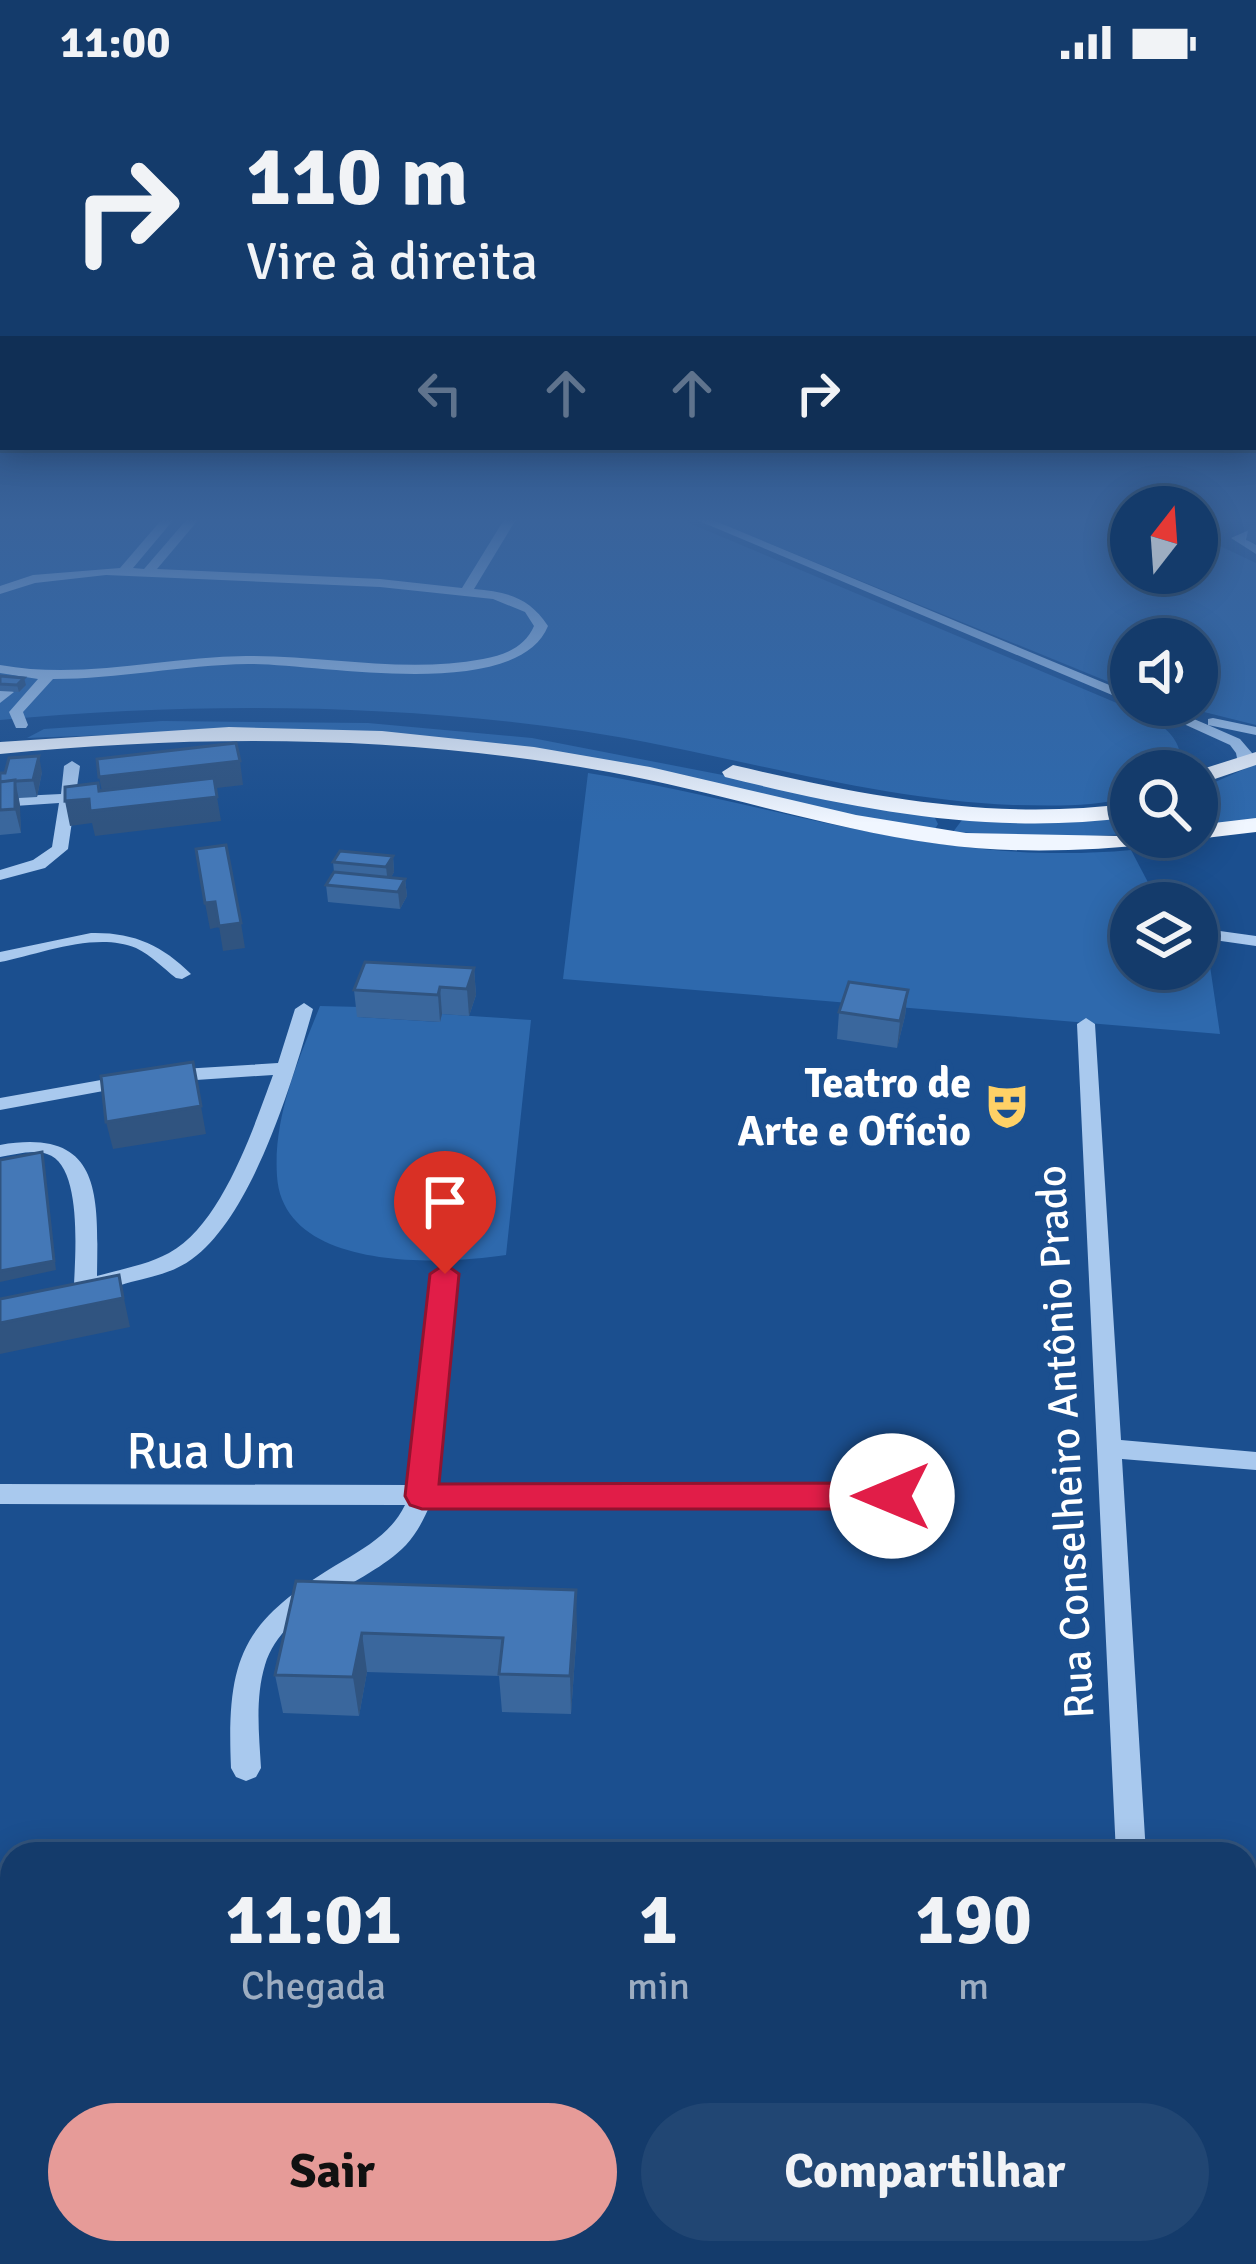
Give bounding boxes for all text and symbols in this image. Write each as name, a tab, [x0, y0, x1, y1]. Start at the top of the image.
text: 11:00	[60, 15, 170, 70]
text: 110 m	[246, 125, 468, 229]
icon: right	[48, 132, 204, 288]
text: Vire à direita	[246, 228, 538, 295]
icon: left	[407, 360, 473, 426]
icon: ahead	[533, 360, 599, 426]
icon: ahead	[659, 360, 725, 426]
icon: right	[785, 360, 851, 426]
north arrow	[1110, 486, 1218, 594]
map controls	[1110, 486, 1218, 990]
button: sound	[1110, 618, 1218, 726]
button: search	[1110, 750, 1218, 858]
button: layers	[1110, 882, 1218, 990]
place label: Teatro de Arte e Ofício	[737, 1058, 971, 1157]
theatre icon: Teatro de Arte e Ofício	[982, 1081, 1032, 1131]
pin	[394, 1151, 496, 1274]
street label: Rua Conselheiro Antônio Prado	[1026, 1164, 1105, 1720]
icon: arrive	[412, 1169, 478, 1235]
street label: Rua Um	[126, 1420, 296, 1483]
position arrow	[829, 1433, 955, 1559]
text: 11:01	[225, 1875, 402, 1964]
text: 1	[639, 1875, 678, 1964]
text: 190	[915, 1875, 1032, 1964]
text: Chegada	[241, 1962, 386, 2010]
text: min	[627, 1962, 690, 2010]
text: m	[958, 1962, 989, 2010]
button: Sair	[48, 2103, 617, 2241]
button: Compartilhar	[641, 2103, 1209, 2241]

